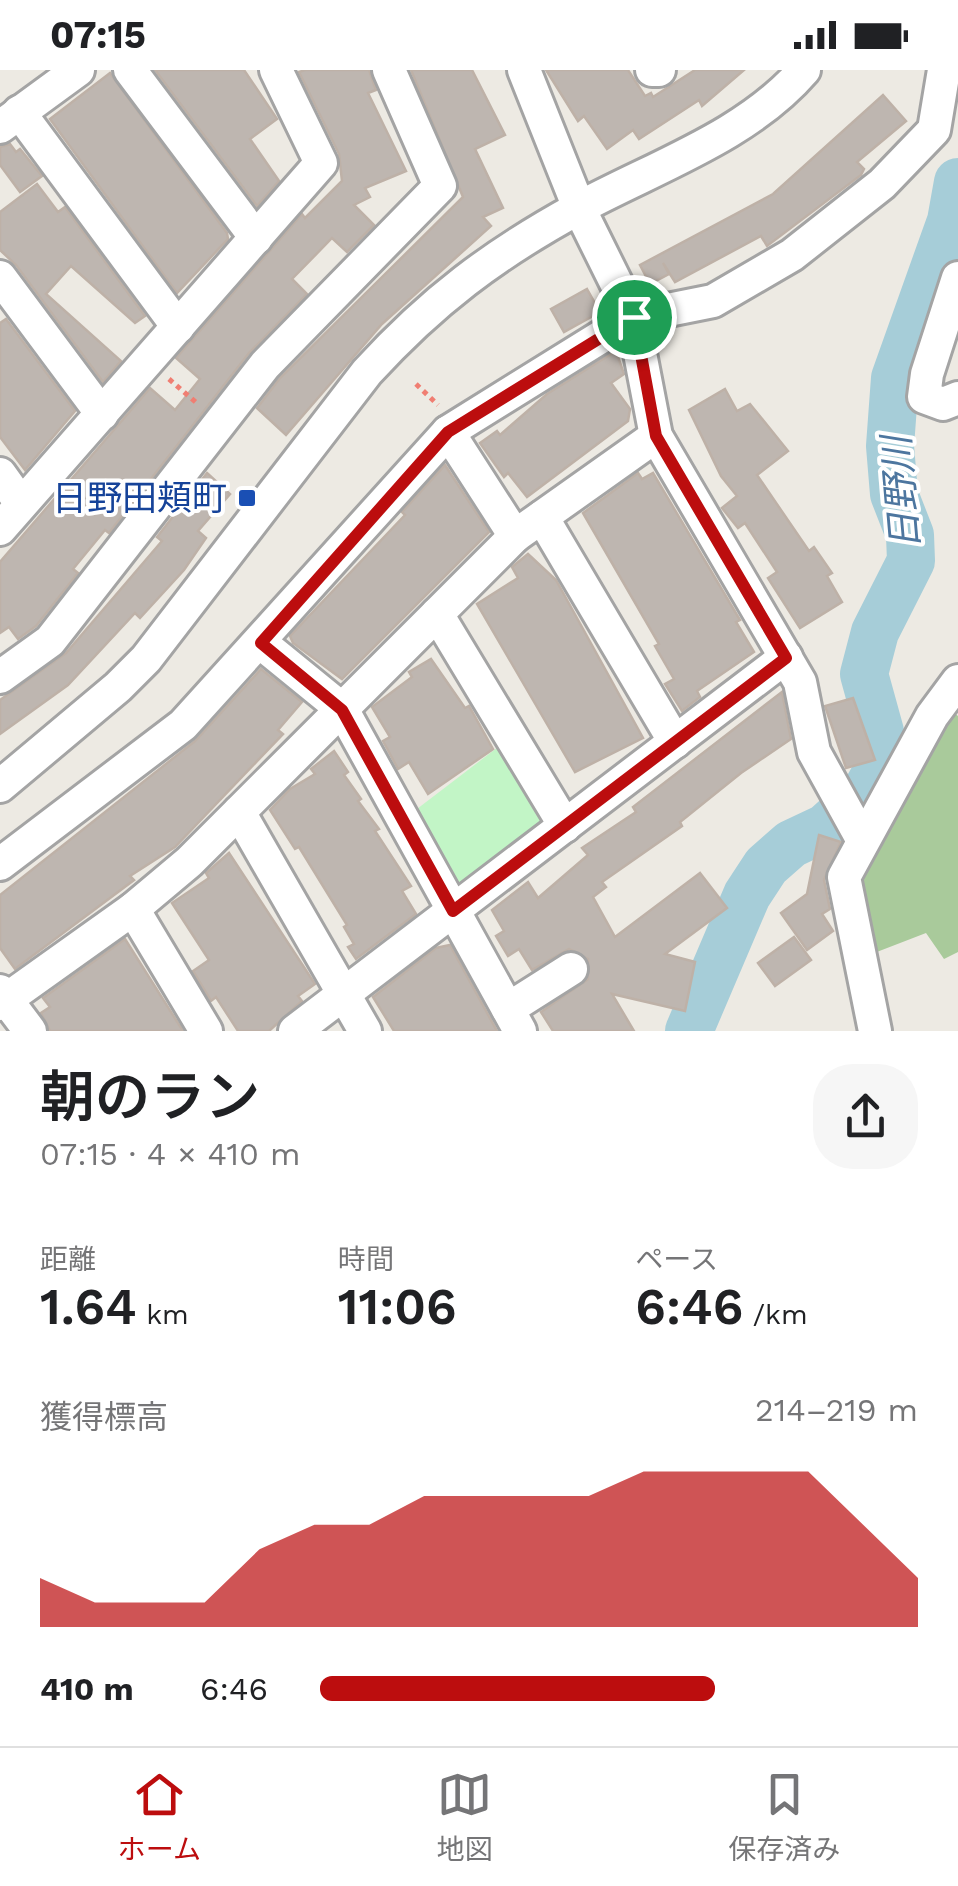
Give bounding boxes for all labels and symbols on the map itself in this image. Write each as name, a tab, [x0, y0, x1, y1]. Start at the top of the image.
pin	[592, 275, 677, 360]
water label: 日野川	[874, 430, 928, 552]
place label: 日野田頬町	[52, 477, 227, 519]
marker: 日野田頬町	[236, 487, 258, 509]

